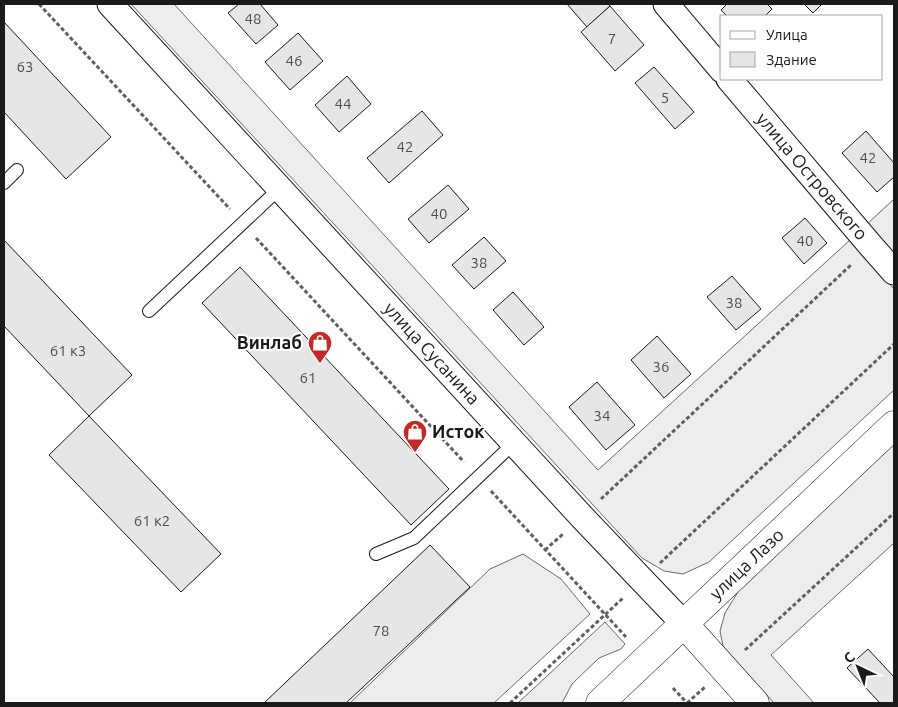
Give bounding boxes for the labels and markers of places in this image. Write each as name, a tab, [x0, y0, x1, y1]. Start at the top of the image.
shop icon: Винлаб	[307, 330, 333, 364]
place label: Винлаб	[237, 332, 302, 352]
shop icon: Исток	[402, 419, 428, 453]
place label: Исток	[432, 421, 485, 441]

